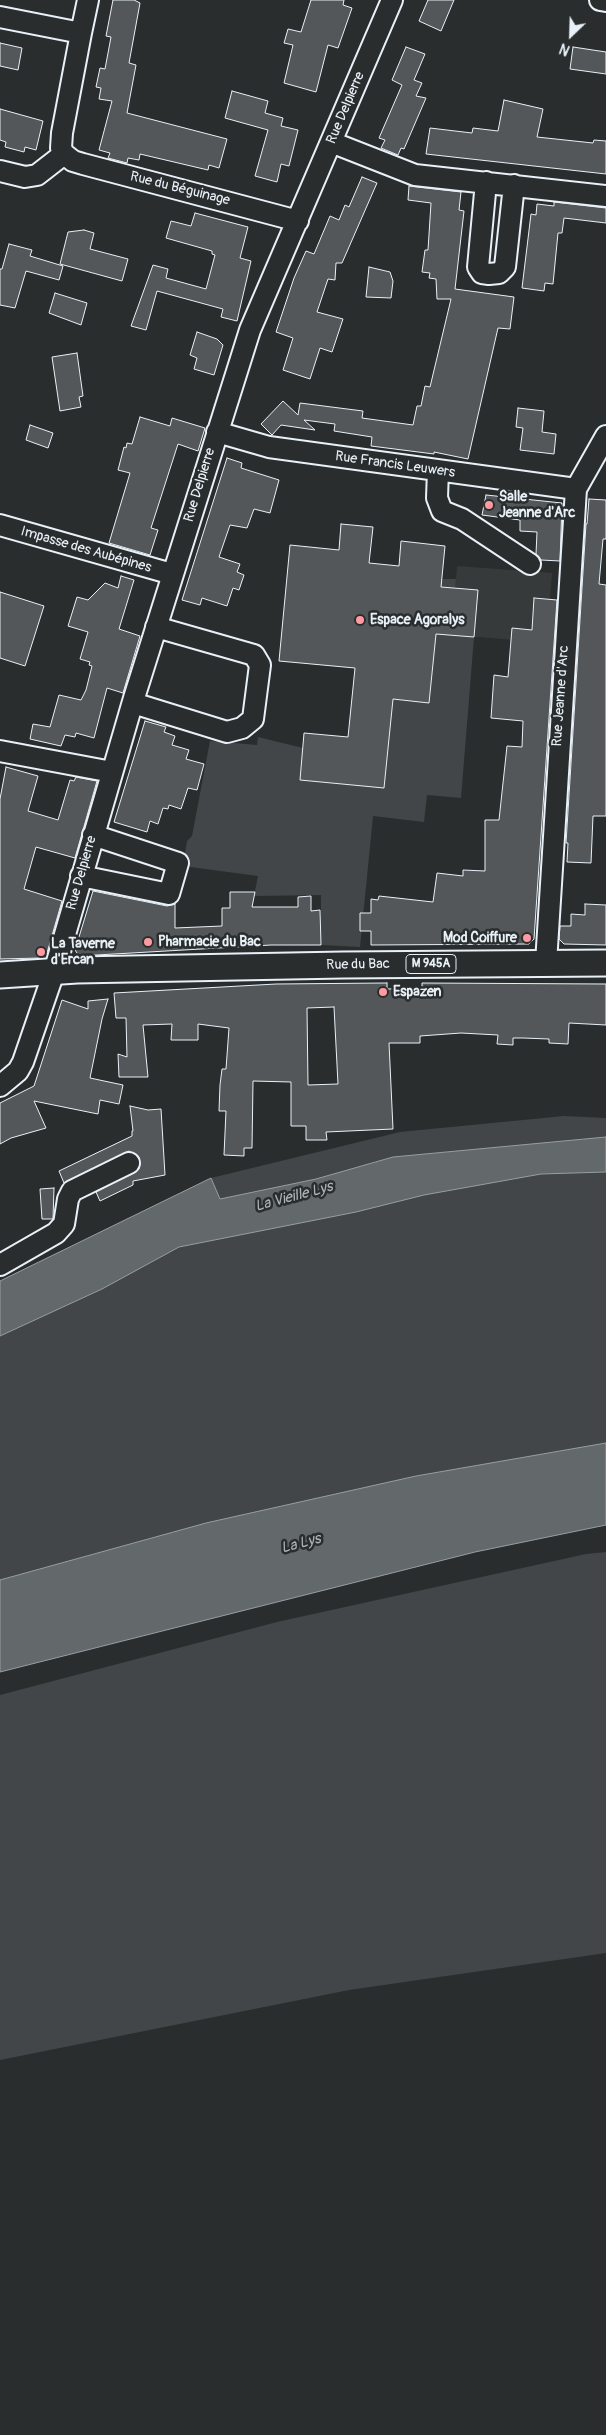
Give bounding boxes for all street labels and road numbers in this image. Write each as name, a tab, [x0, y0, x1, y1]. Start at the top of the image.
street label: Rue Delpierre	[323, 69, 369, 147]
street label: Rue du Béguinage	[128, 168, 232, 210]
street label: Rue Delpierre	[181, 446, 219, 524]
street label: Rue Francis Leuwers	[334, 448, 456, 482]
street label: Impasse des Aubépines	[19, 523, 153, 577]
street label: Rue Jeanne d'Arc	[549, 645, 573, 747]
street label: Rue Delpierre	[63, 834, 101, 912]
road number: M 945A	[406, 954, 456, 974]
street label: Rue du Bac	[326, 956, 390, 974]

